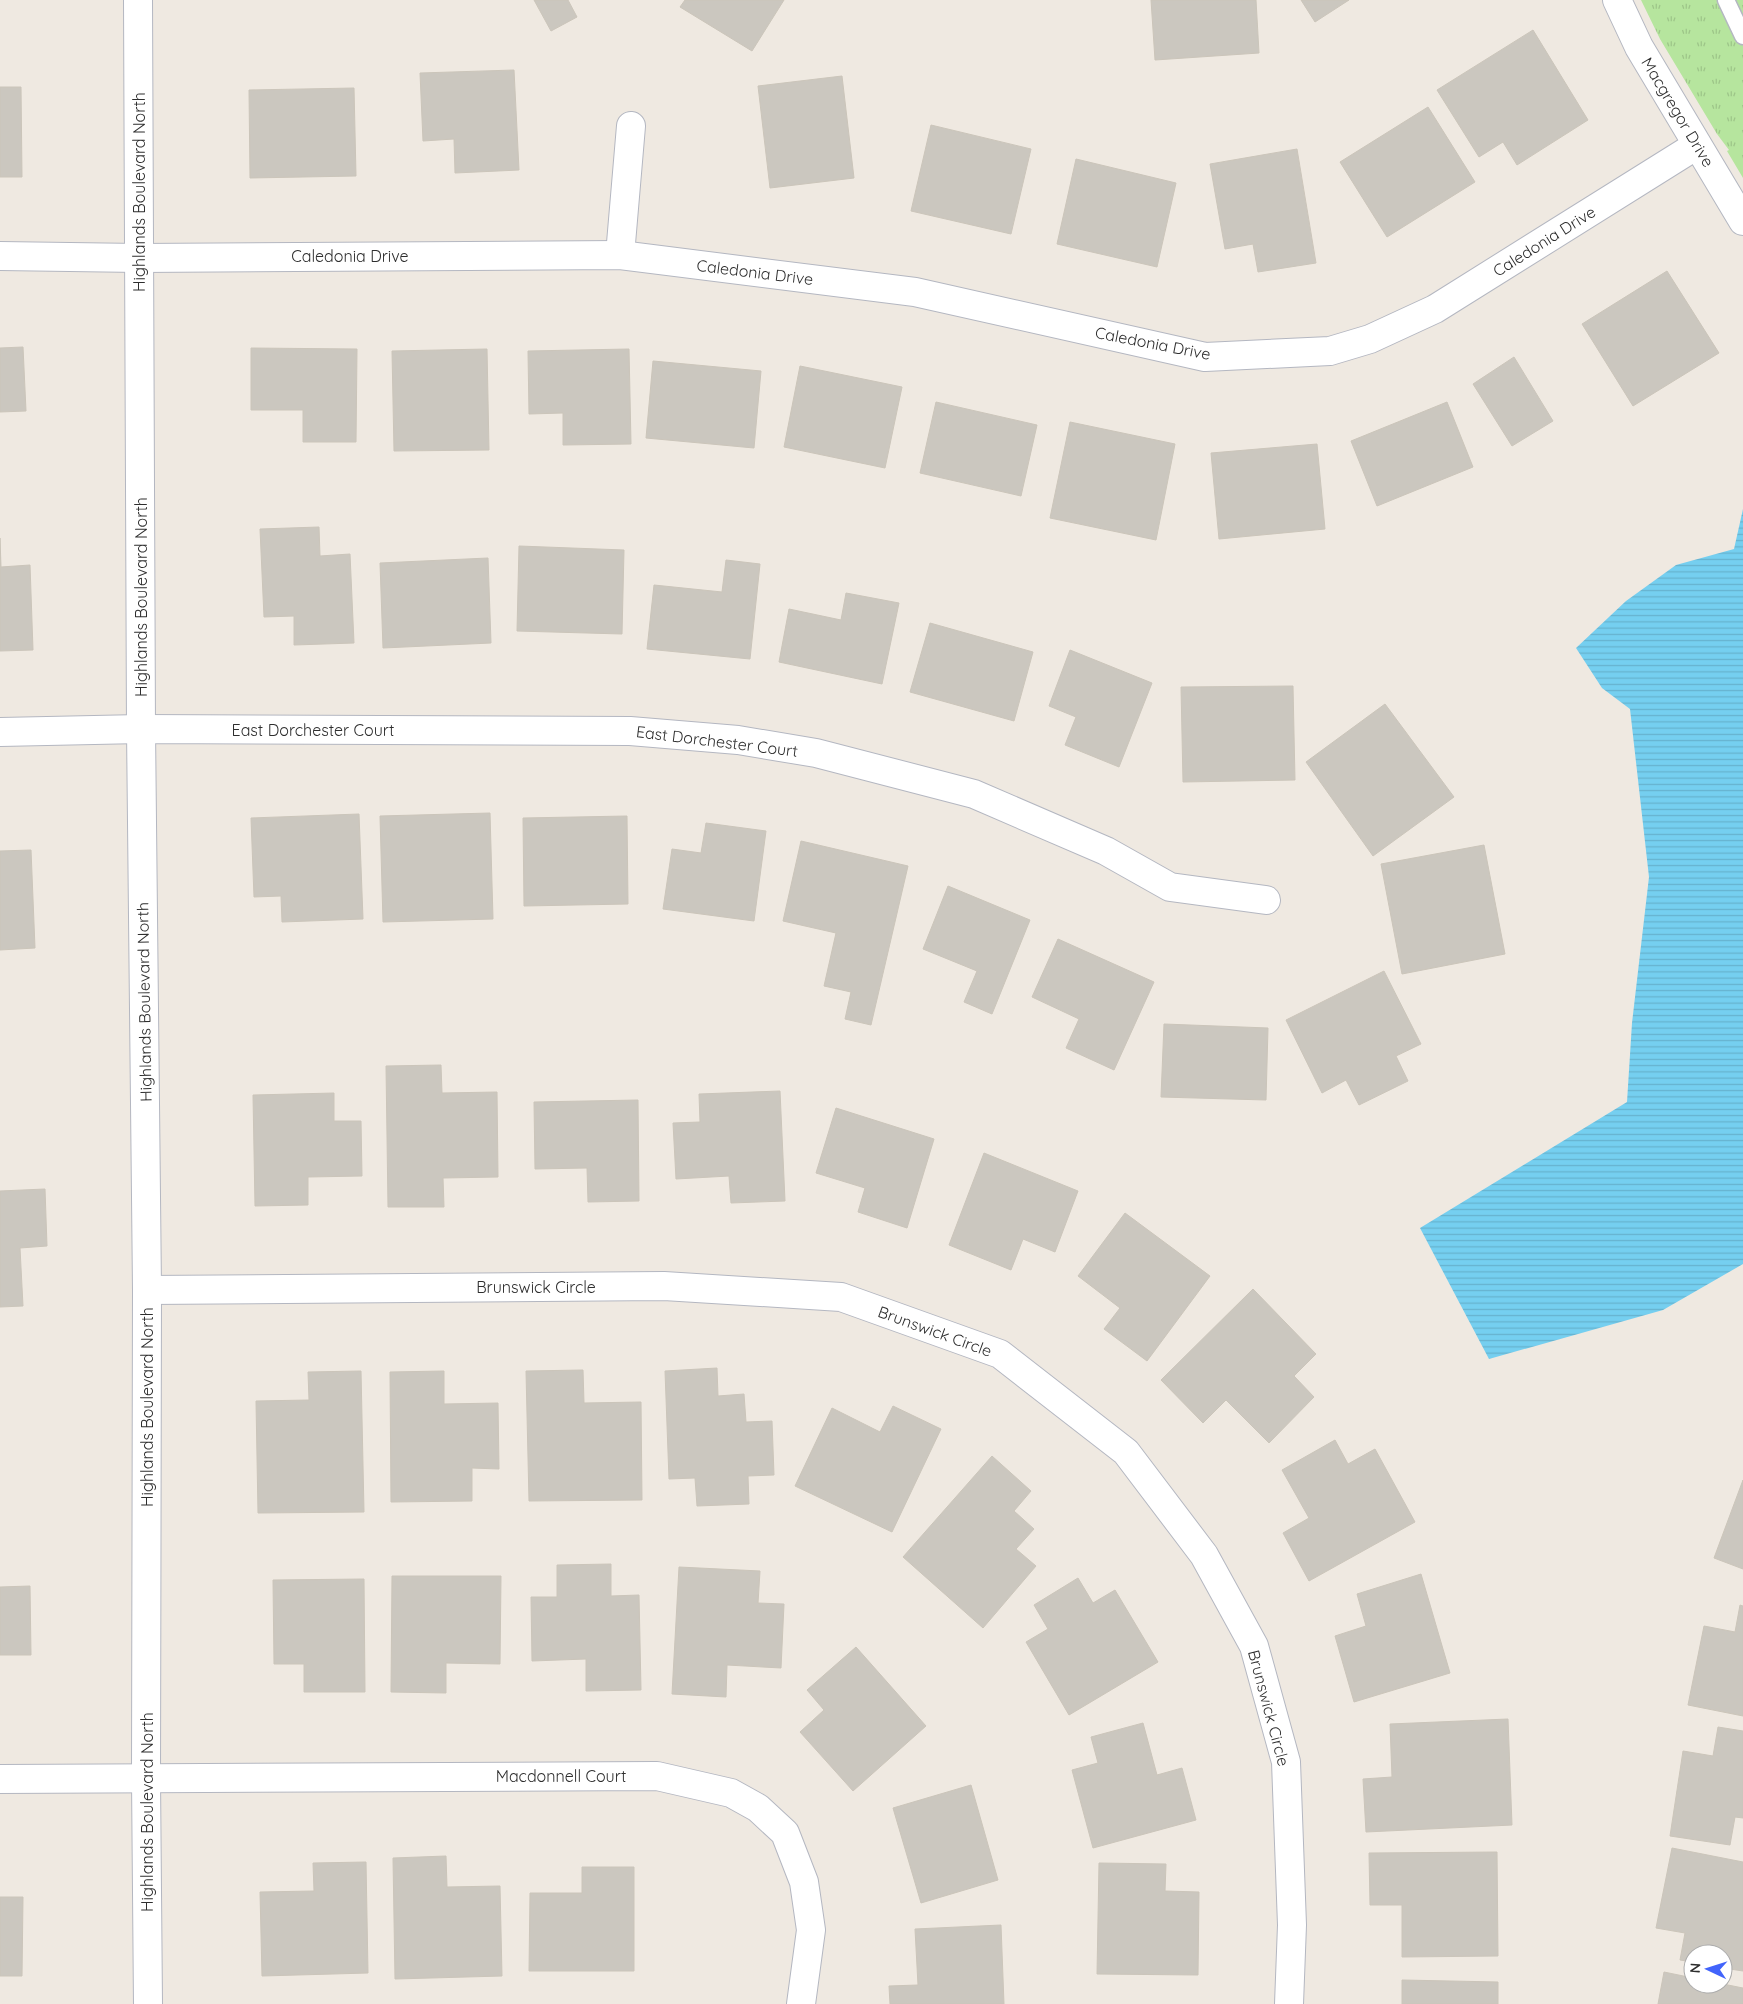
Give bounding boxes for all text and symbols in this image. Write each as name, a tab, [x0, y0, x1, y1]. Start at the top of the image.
street label: Macgregor Drive	[1637, 54, 1719, 170]
street label: Highlands Boulevard North	[129, 92, 149, 292]
street label: Caledonia Drive	[1489, 201, 1599, 281]
street label: Caledonia Drive	[291, 246, 409, 266]
street label: Caledonia Drive	[696, 255, 814, 289]
street label: Caledonia Drive	[1094, 322, 1212, 364]
street label: Highlands Boulevard North	[131, 497, 151, 697]
street label: East Dorchester Court	[232, 720, 394, 740]
street label: East Dorchester Court	[635, 721, 799, 761]
street label: Highlands Boulevard North	[132, 902, 156, 1102]
street label: Brunswick Circle	[476, 1277, 596, 1297]
street label: Brunswick Circle	[875, 1301, 995, 1361]
street label: Highlands Boulevard North	[137, 1307, 157, 1507]
street label: Brunswick Circle	[1244, 1648, 1294, 1768]
street label: Highlands Boulevard North	[137, 1712, 157, 1912]
street label: Macdonnell Court	[496, 1766, 626, 1786]
north arrow	[1683, 1944, 1733, 1994]
text: N	[1686, 1962, 1704, 1974]

